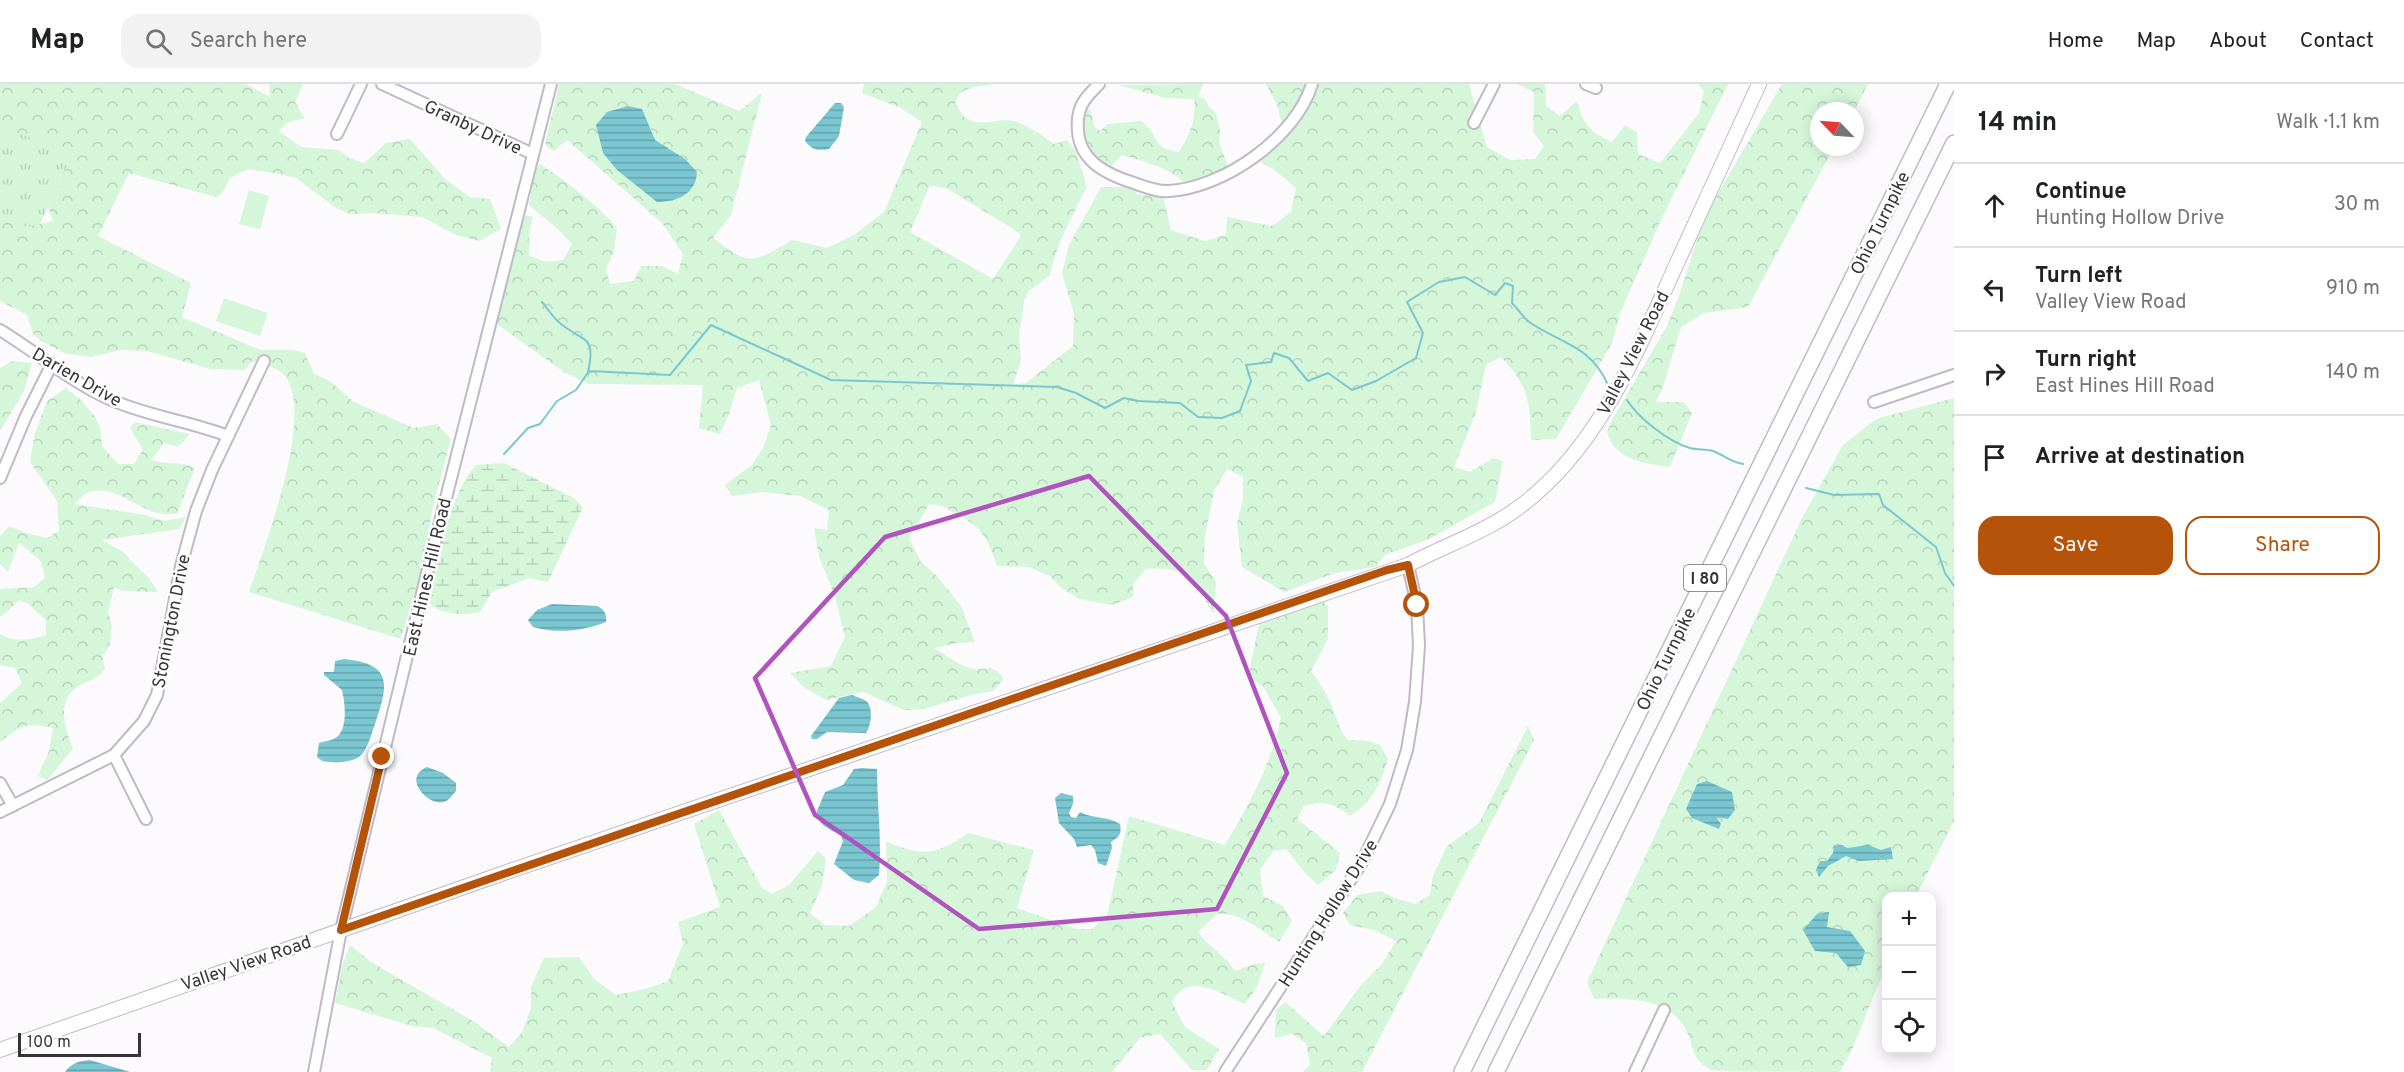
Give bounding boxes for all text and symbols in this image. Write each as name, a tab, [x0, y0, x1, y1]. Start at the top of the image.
search box	[121, 14, 541, 68]
text: Map	[30, 23, 85, 59]
icon: search	[142, 25, 175, 58]
text: Search here	[190, 28, 307, 55]
text: Home	[2048, 28, 2104, 55]
text: Map	[2137, 28, 2176, 55]
text: About	[2209, 28, 2267, 55]
text: Contact	[2300, 28, 2374, 55]
street label: Granby Drive	[420, 96, 525, 161]
north arrow	[1810, 102, 1864, 156]
text: 14 min	[1978, 107, 2057, 140]
text: Walk · 1.1 km	[2276, 110, 2380, 136]
street label: Ohio Turnpike	[1846, 168, 1916, 279]
text: Continue	[2035, 179, 2126, 206]
icon: ahead	[1978, 189, 2011, 222]
text: 30 m	[2334, 192, 2380, 218]
text: Hunting Hollow Drive	[2035, 206, 2224, 232]
text: Turn left	[2035, 263, 2123, 290]
icon: left	[1978, 273, 2011, 306]
text: 910 m	[2326, 276, 2380, 302]
street label: Valley View Road	[1593, 288, 1676, 420]
text: Valley View Road	[2035, 290, 2186, 316]
street label: Darien Drive	[27, 343, 125, 413]
text: Turn right	[2035, 347, 2137, 374]
icon: right	[1978, 357, 2011, 390]
text: 140 m	[2326, 360, 2380, 386]
text: East Hines Hill Road	[2035, 374, 2215, 400]
icon: arrive	[1978, 441, 2011, 474]
text: Arrive at destination	[2035, 444, 2245, 471]
street label: East Hines Hill Road	[399, 496, 458, 659]
button: Save	[1978, 516, 2173, 575]
button: Share	[2185, 516, 2380, 575]
street label: Stonington Drive	[148, 552, 197, 690]
road number: I 80	[1684, 565, 1726, 591]
route start	[1403, 591, 1429, 617]
street label: Ohio Turnpike	[1632, 604, 1702, 715]
route end	[368, 743, 394, 769]
street label: Hunting Hollow Drive	[1274, 836, 1384, 992]
map controls	[1882, 892, 1936, 1054]
button: +	[1882, 892, 1936, 946]
street label: Valley View Road	[178, 931, 315, 997]
button: −	[1882, 946, 1936, 1000]
button: locate	[1882, 1000, 1936, 1054]
scale bar	[18, 1030, 141, 1058]
text: 100 m	[27, 1033, 71, 1053]

